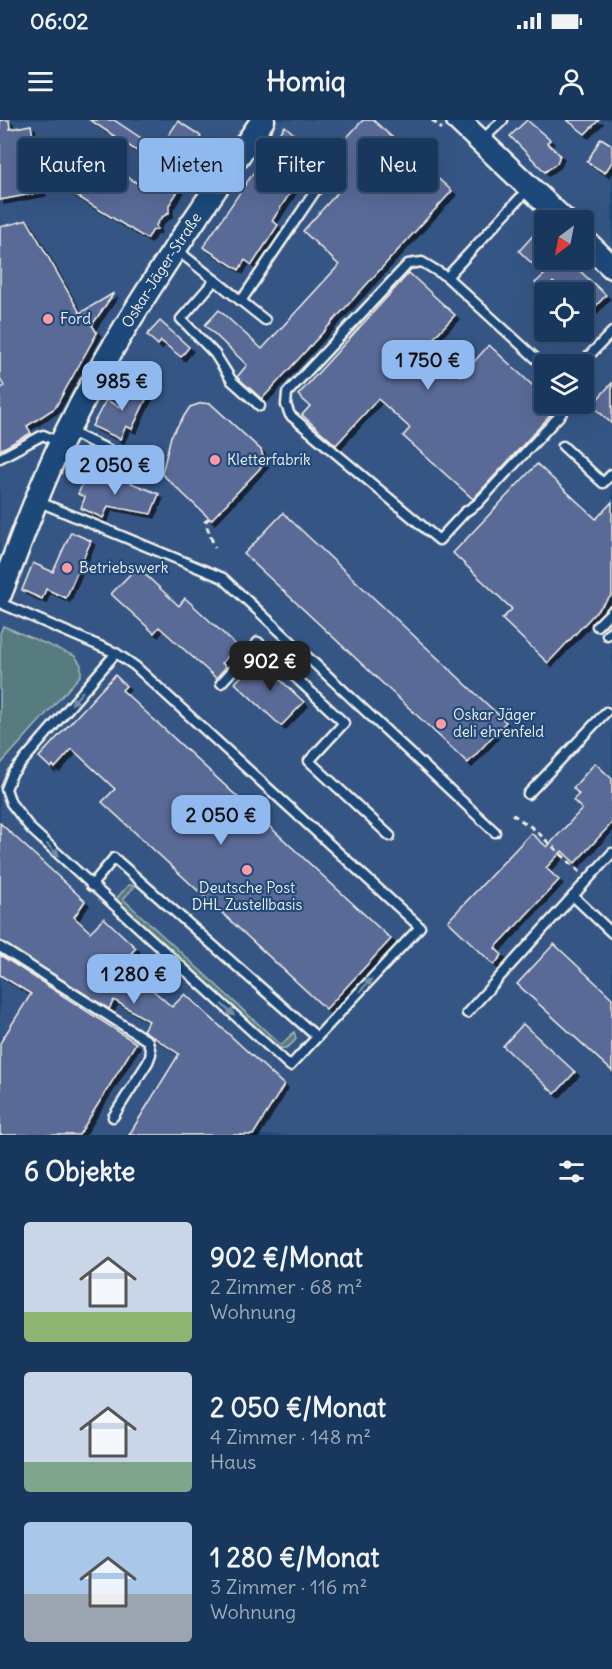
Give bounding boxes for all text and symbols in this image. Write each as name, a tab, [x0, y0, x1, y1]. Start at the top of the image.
text: 06:02	[30, 7, 89, 35]
text: Homiq	[266, 64, 346, 98]
icon: menu	[24, 65, 57, 98]
icon: person	[555, 65, 588, 98]
chip: Kaufen	[18, 138, 127, 192]
chip: Mieten	[139, 138, 244, 192]
chip: Filter	[256, 138, 346, 192]
chip: Neu	[358, 138, 438, 192]
street label: Oskar-Jäger-Straße	[117, 209, 205, 331]
north arrow	[534, 210, 594, 270]
map controls	[534, 210, 594, 414]
button: locate	[534, 282, 594, 342]
place label: Ford	[60, 309, 91, 328]
marker: Ford	[41, 312, 55, 326]
pin: 1 750 €	[373, 340, 483, 391]
text: 1 750 €	[396, 347, 460, 372]
button: layers	[534, 354, 594, 414]
pin: 985 €	[80, 361, 164, 412]
text: 985 €	[96, 368, 148, 393]
pin: 2 050 €	[60, 445, 170, 496]
place label: Kletterfabrik	[227, 450, 311, 469]
text: 2 050 €	[79, 452, 151, 477]
marker: Kletterfabrik	[208, 453, 222, 467]
place label: Betriebswerk	[79, 558, 169, 577]
marker: Betriebswerk	[60, 561, 74, 575]
pin: 902 €	[228, 641, 312, 692]
text: 902 €	[243, 648, 297, 673]
one-way arrow	[71, 690, 84, 706]
place label: Oskar Jäger deli ehrenfeld	[453, 705, 544, 741]
marker: Oskar Jäger deli ehrenfeld	[434, 717, 448, 731]
pin: 2 050 €	[166, 795, 276, 846]
text: 2 050 €	[185, 802, 257, 827]
one-way arrow	[45, 843, 60, 856]
marker: Deutsche Post DHL Zustellbasis	[240, 863, 254, 877]
place label: Deutsche Post DHL Zustellbasis	[192, 878, 302, 914]
pin: 1 280 €	[79, 954, 189, 1005]
text: 1 280 €	[101, 961, 167, 986]
one-way arrow	[359, 977, 373, 992]
one-way arrow	[220, 1003, 235, 1016]
text: 6 Objekte	[24, 1155, 135, 1188]
icon: filters	[555, 1155, 588, 1188]
text: 902 €/Monat	[210, 1241, 363, 1274]
icon: home	[72, 1246, 144, 1318]
text: 2 Zimmer · 68 m²	[210, 1274, 362, 1299]
text: Wohnung	[210, 1299, 296, 1324]
text: 2 050 €/Monat	[210, 1391, 386, 1424]
icon: home	[72, 1396, 144, 1468]
text: 4 Zimmer · 148 m²	[210, 1424, 371, 1449]
text: Haus	[210, 1449, 256, 1474]
text: 1 280 €/Monat	[210, 1541, 379, 1574]
icon: home	[72, 1546, 144, 1618]
text: 3 Zimmer · 116 m²	[210, 1574, 367, 1599]
text: Wohnung	[210, 1599, 296, 1624]

